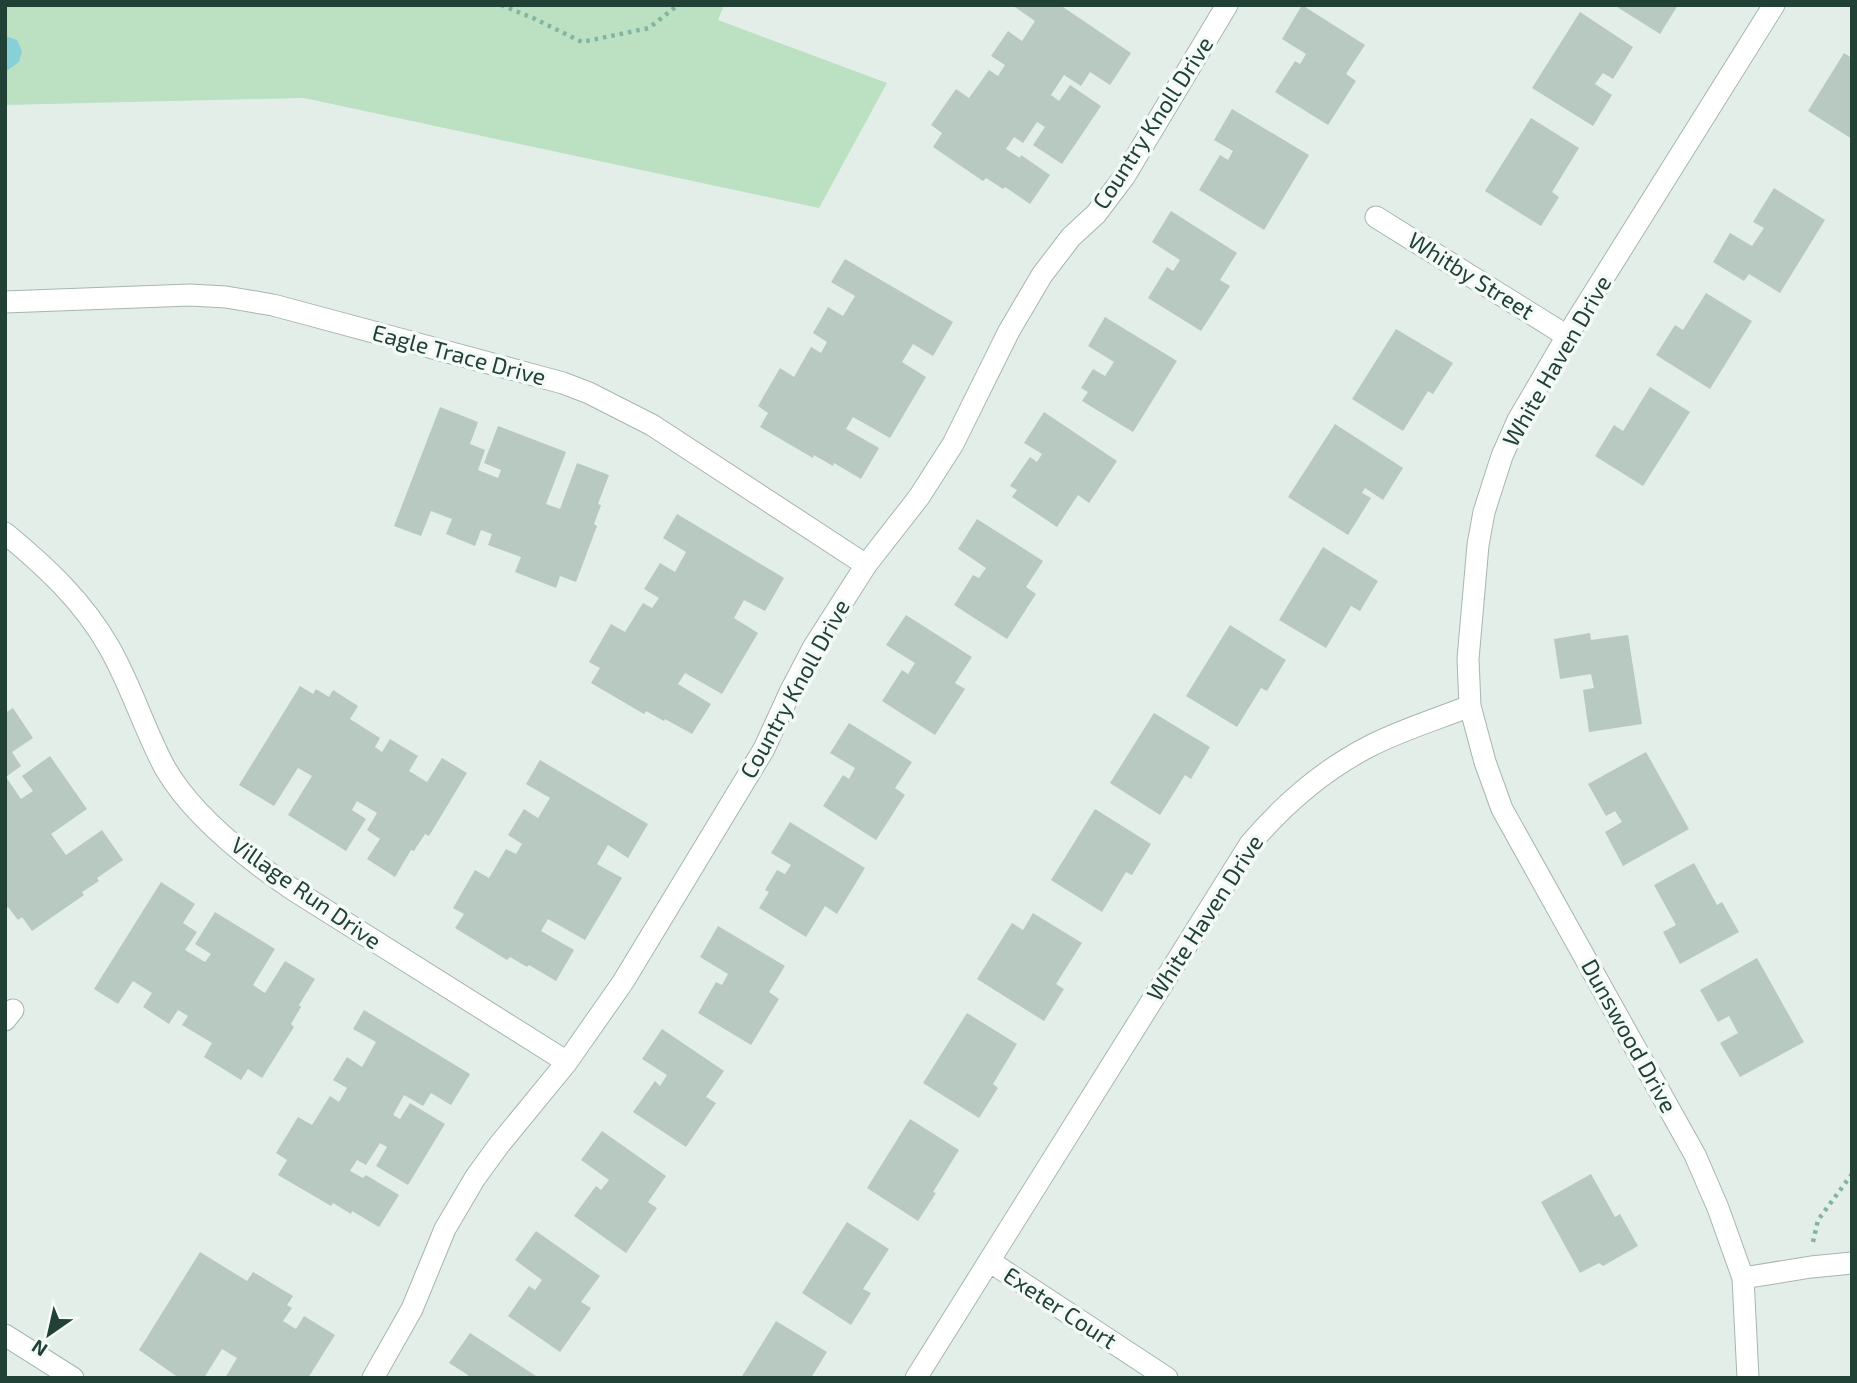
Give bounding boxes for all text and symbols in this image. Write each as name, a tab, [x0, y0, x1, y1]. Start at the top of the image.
street label: Country Knoll Drive	[1086, 31, 1218, 214]
street label: Whitby Street	[1403, 225, 1540, 325]
street label: White Haven Drive	[1496, 270, 1616, 451]
street label: Eagle Trace Drive	[370, 317, 549, 391]
street label: Country Knoll Drive	[733, 594, 855, 783]
street label: White Haven Drive	[1140, 829, 1268, 1006]
street label: Village Run Drive	[226, 830, 387, 954]
street label: Dunswood Drive	[1576, 954, 1684, 1117]
street label: Exeter Court	[999, 1260, 1123, 1354]
north arrow	[14, 1299, 84, 1369]
text: N	[27, 1335, 51, 1362]

